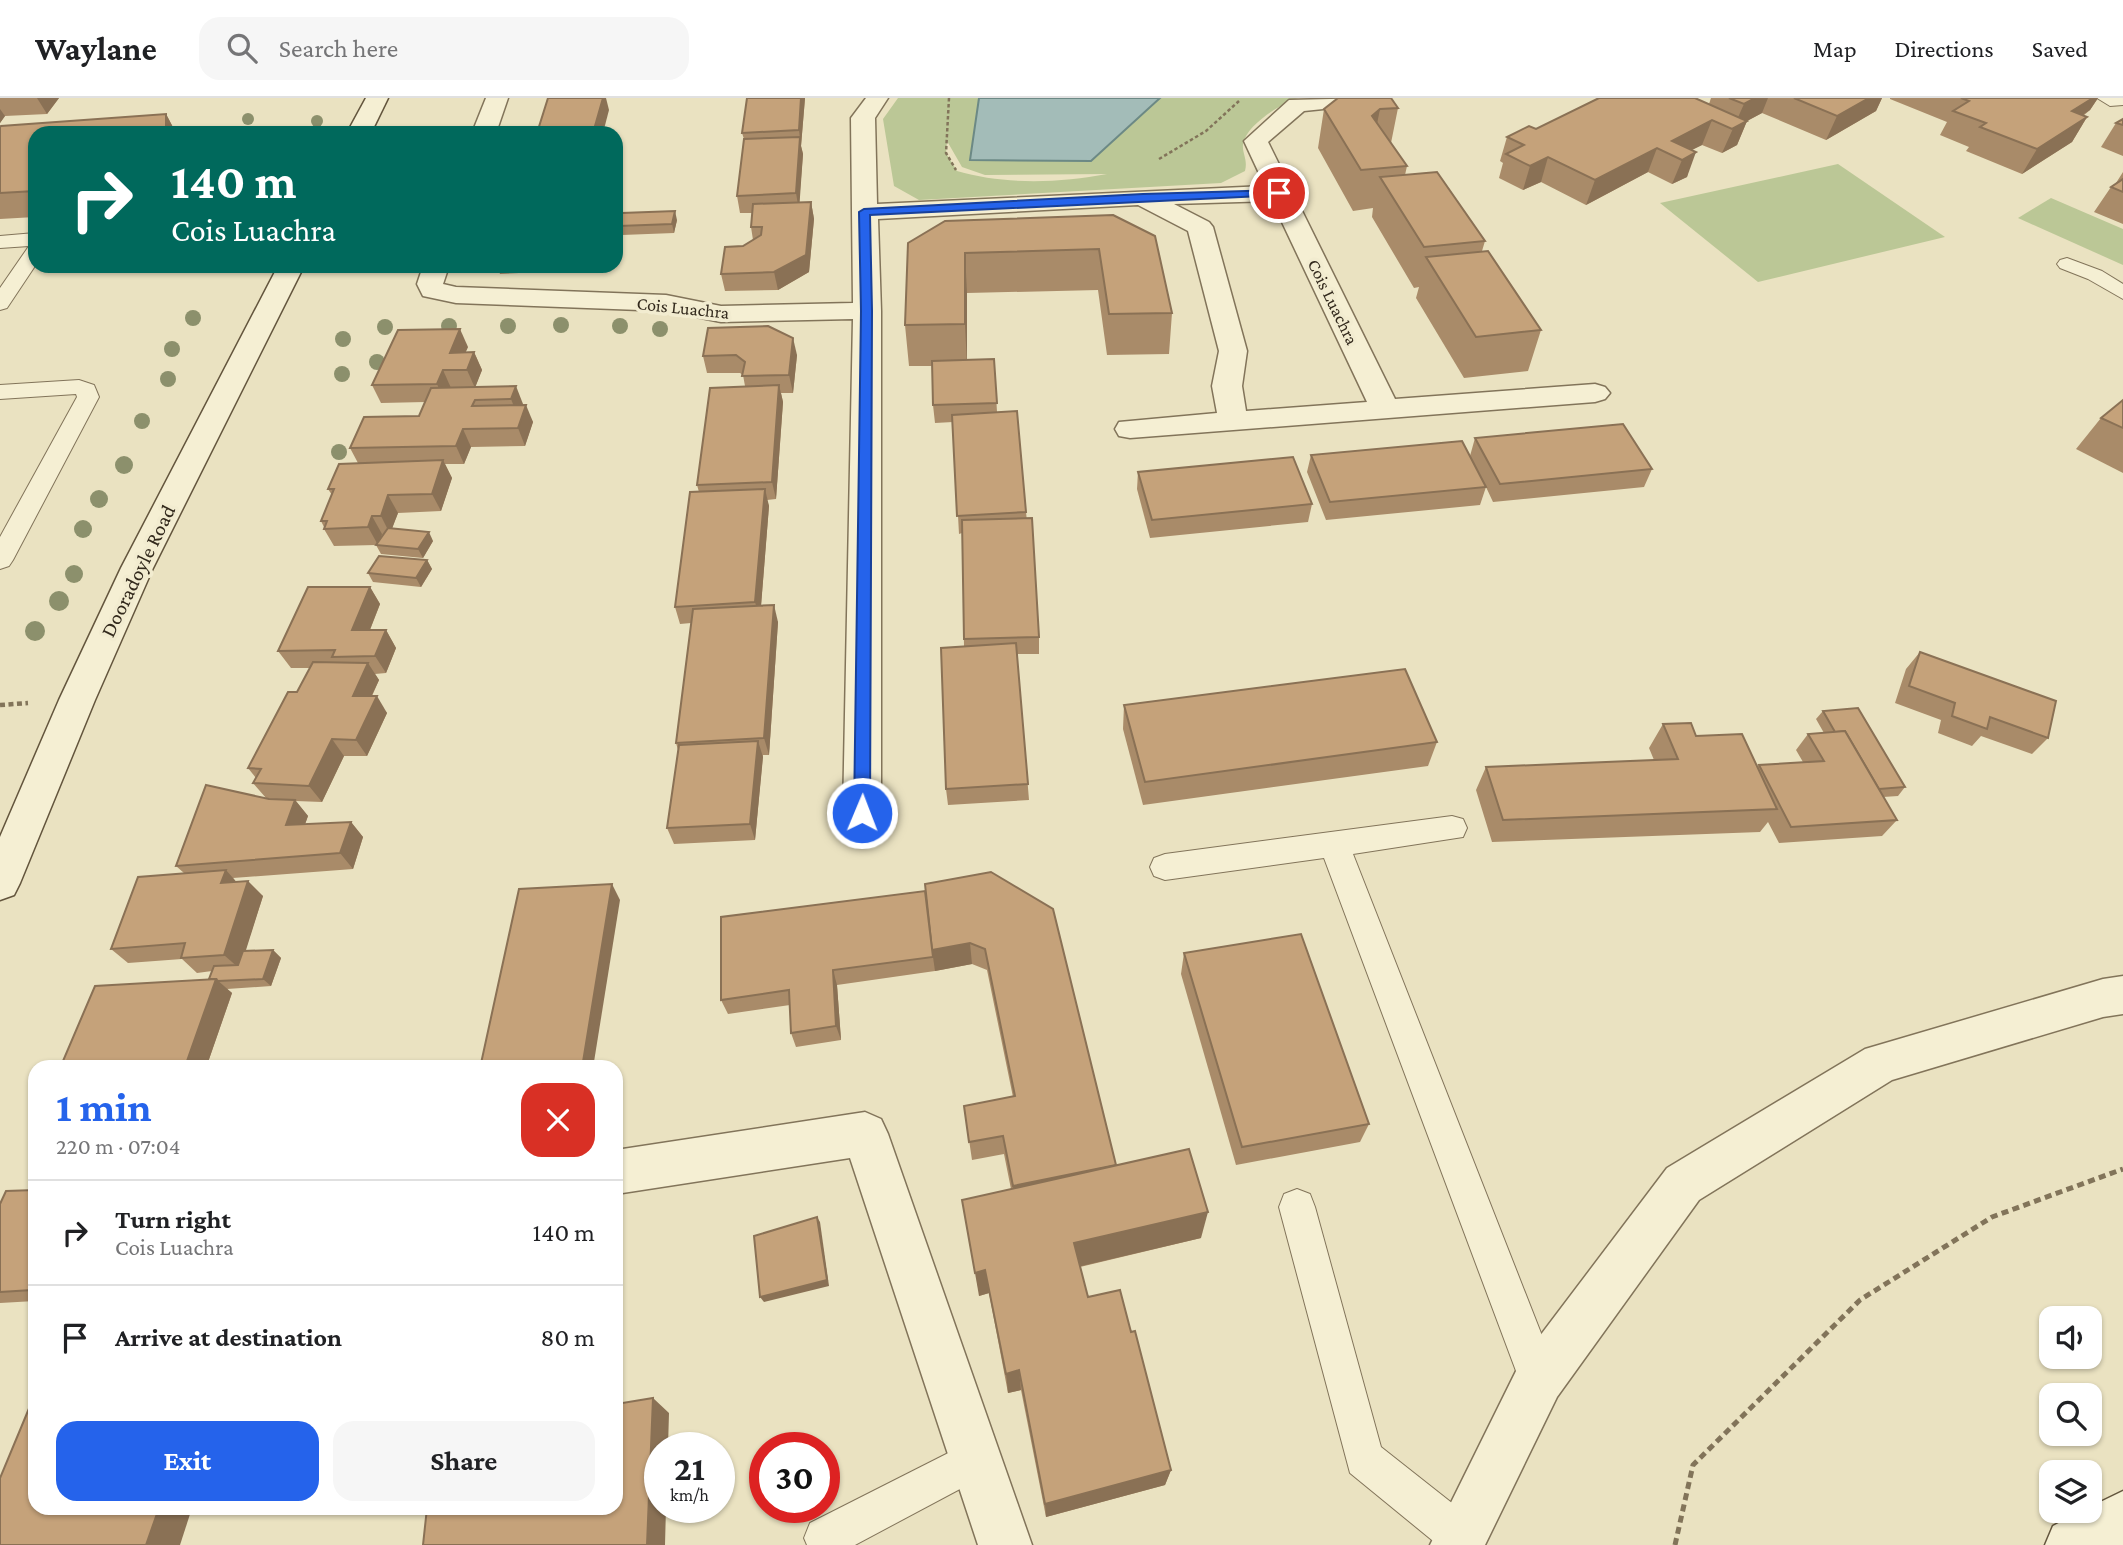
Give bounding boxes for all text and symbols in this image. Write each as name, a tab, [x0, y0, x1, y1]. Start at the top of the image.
search box	[199, 17, 689, 80]
icon: search	[223, 29, 261, 67]
text: Waylane	[35, 30, 157, 67]
text: Search here	[279, 34, 398, 63]
text: Map	[1813, 35, 1857, 62]
text: Directions	[1895, 35, 1994, 62]
text: Saved	[2032, 35, 2088, 62]
icon: right	[56, 154, 147, 245]
text: 140 m	[171, 154, 296, 209]
pin	[1249, 163, 1309, 223]
icon: arrive	[1260, 174, 1298, 212]
text: Cois Luachra	[171, 212, 336, 248]
street label: Cois Luachra	[1304, 256, 1362, 348]
street label: Cois Luachra	[636, 293, 730, 323]
street label: Dooradoyle Road	[96, 501, 180, 641]
position arrow	[825, 776, 899, 850]
text: 1 min	[56, 1083, 152, 1130]
button: close	[521, 1083, 595, 1157]
text: 220 m · 07:04	[56, 1133, 180, 1159]
text: Turn right	[115, 1205, 231, 1234]
icon: right	[56, 1214, 94, 1252]
text: 140 m	[533, 1218, 595, 1247]
text: Cois Luachra	[115, 1234, 234, 1260]
map controls	[2039, 1306, 2102, 1523]
button: sound	[2039, 1306, 2102, 1369]
icon: arrive	[56, 1319, 94, 1357]
text: Arrive at destination	[115, 1323, 342, 1352]
text: 80 m	[541, 1323, 595, 1352]
button: search	[2039, 1383, 2102, 1446]
button: Exit	[56, 1421, 319, 1501]
button: Share	[333, 1421, 595, 1501]
speed limit sign: 30	[749, 1432, 840, 1523]
text: 21	[674, 1449, 705, 1488]
button: layers	[2039, 1460, 2102, 1523]
text: km/h	[670, 1485, 709, 1505]

